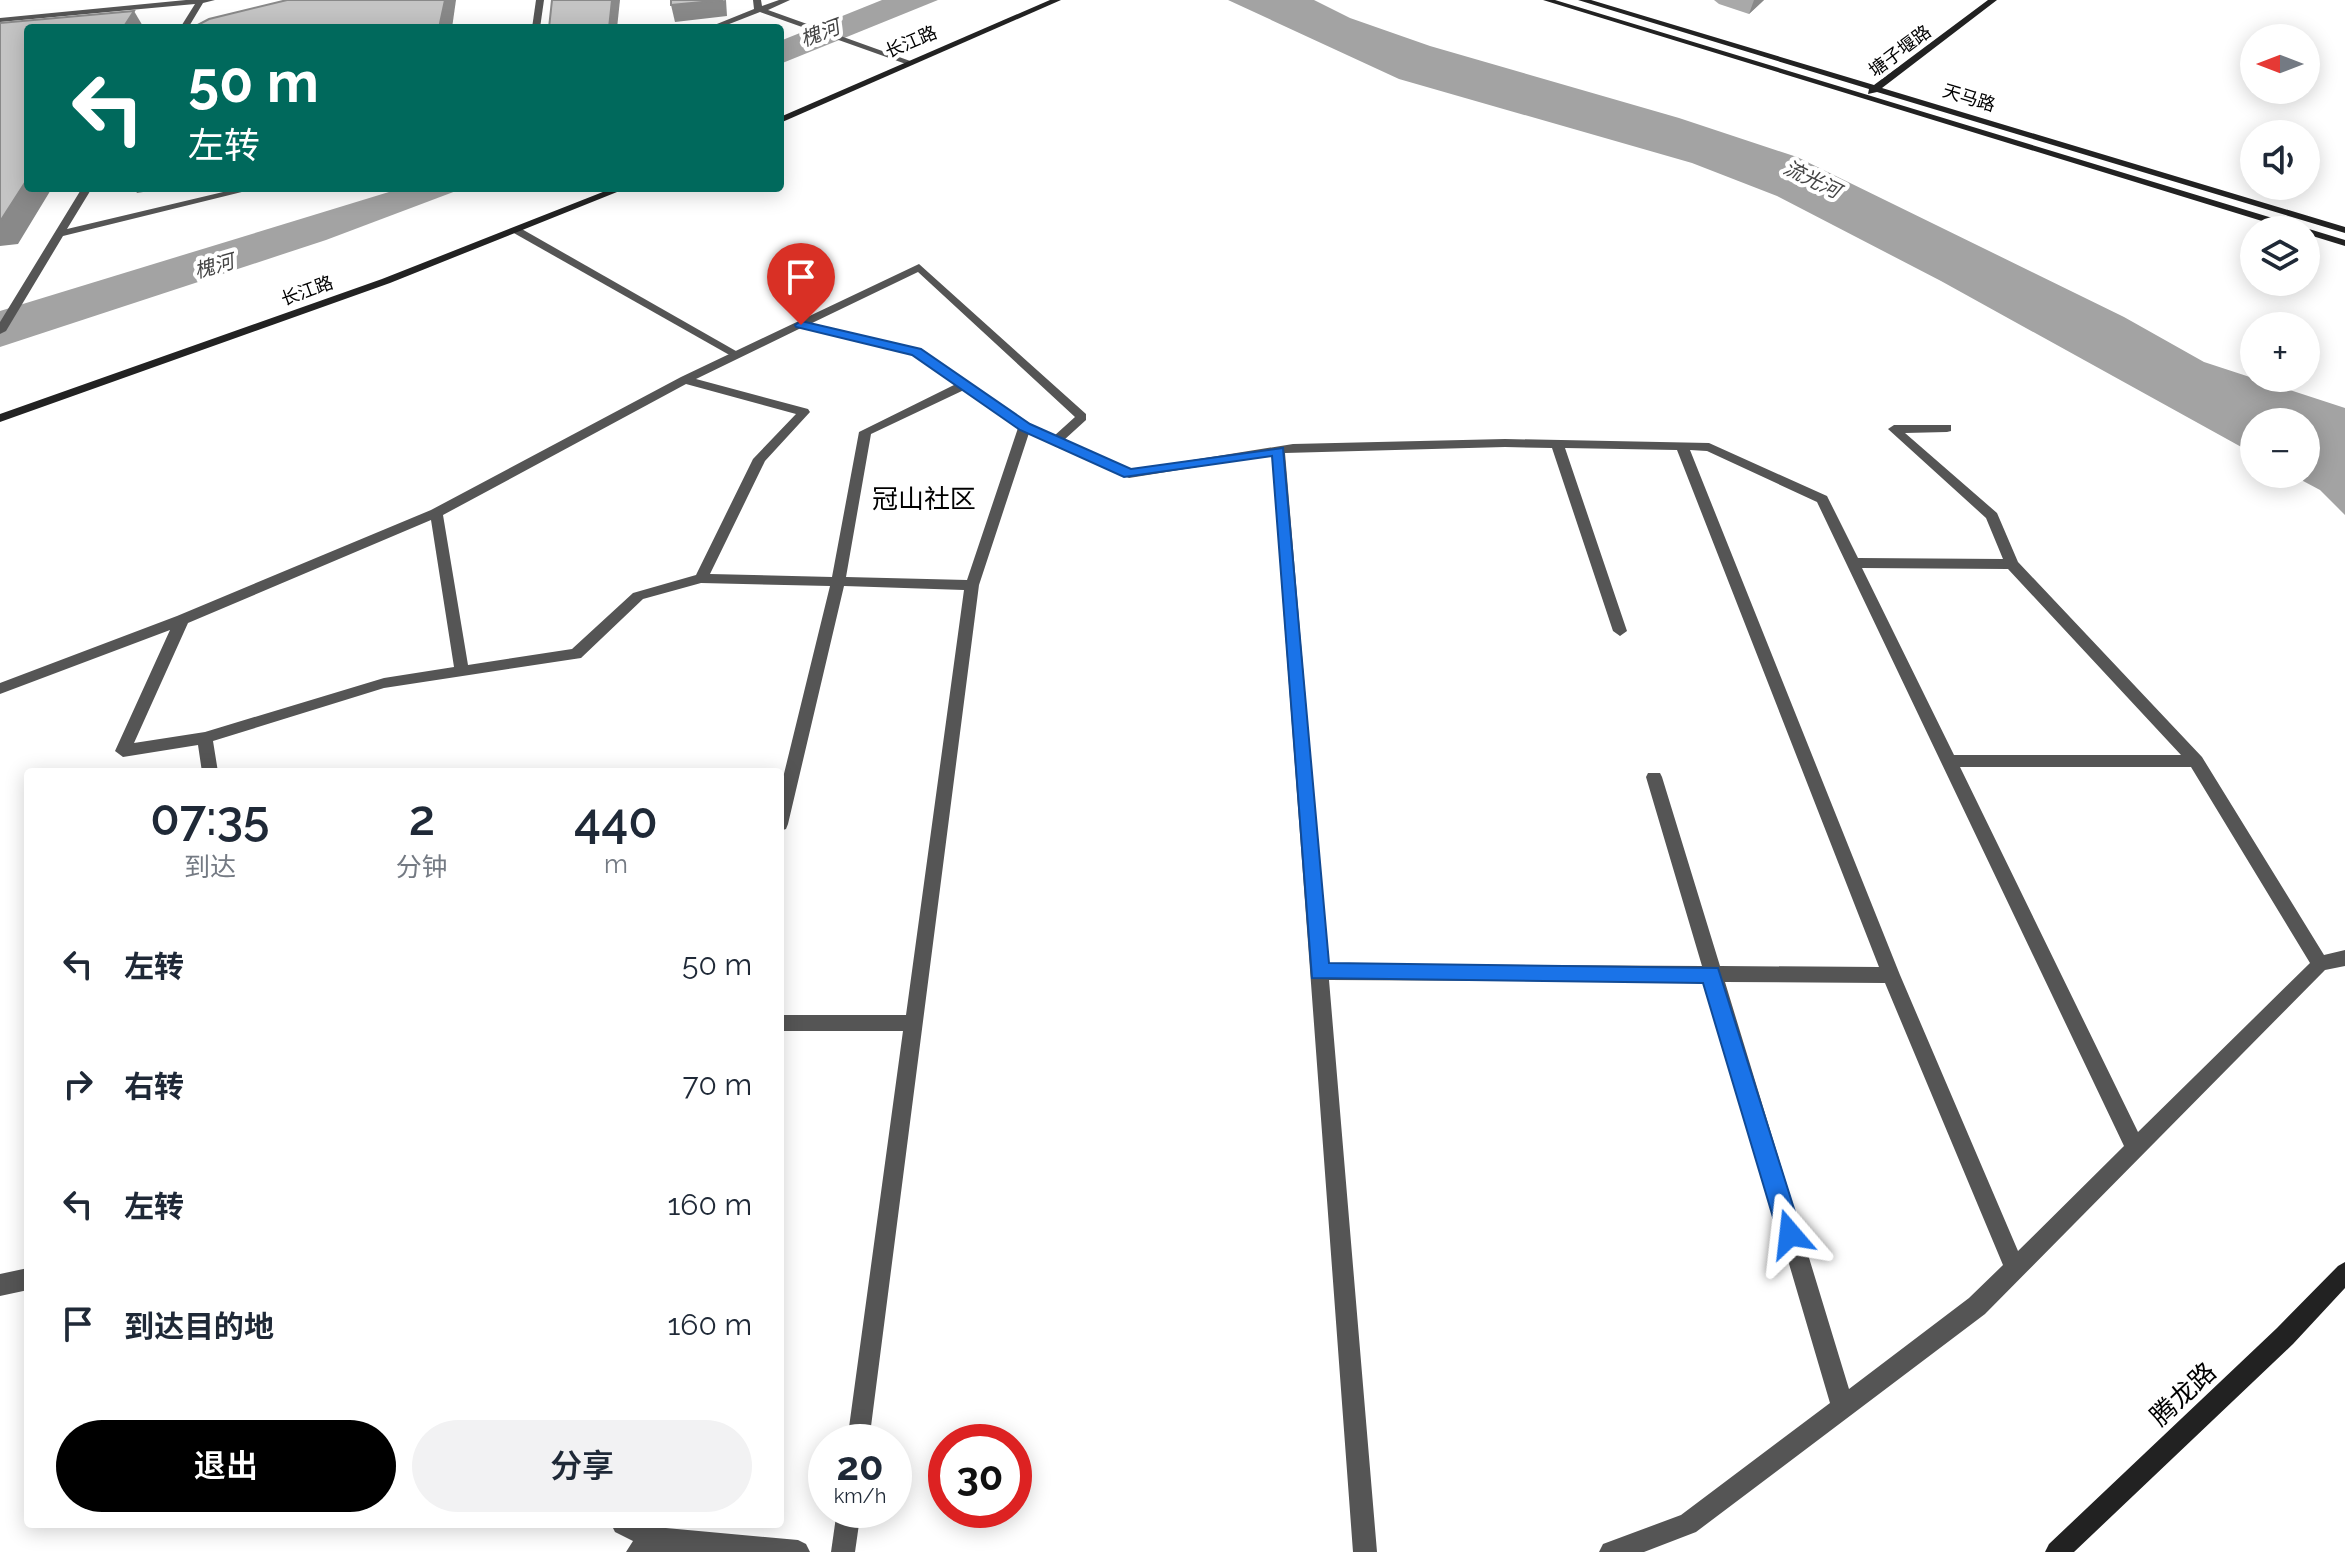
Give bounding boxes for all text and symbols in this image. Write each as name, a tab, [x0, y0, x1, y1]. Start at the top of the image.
water label: 槐河	[797, 13, 847, 51]
street label: 长江路	[882, 21, 940, 62]
street label: 塘子堰路	[1865, 21, 1935, 81]
north arrow	[2240, 24, 2320, 104]
map controls	[2240, 24, 2320, 488]
text: 50 m	[188, 49, 319, 115]
icon: left	[56, 56, 160, 160]
street label: 天马路	[1940, 80, 1998, 115]
button: sound	[2240, 120, 2320, 200]
text: 左转	[188, 124, 260, 166]
water label: 流光河	[1780, 155, 1848, 205]
button: layers	[2240, 216, 2320, 296]
pin	[767, 243, 835, 325]
water label: 槐河	[191, 248, 240, 283]
icon: arrive	[779, 255, 823, 299]
street label: 长江路	[278, 271, 336, 310]
button: +	[2240, 312, 2320, 392]
button: −	[2240, 408, 2320, 488]
district label: 冠山社区	[872, 484, 976, 514]
text: 07:35	[150, 790, 270, 846]
text: 2	[409, 790, 435, 846]
text: 440	[574, 793, 658, 849]
text: m	[604, 849, 628, 879]
text: 到达	[184, 852, 236, 882]
text: 分钟	[396, 852, 448, 882]
icon: left	[56, 942, 100, 986]
text: 50 m	[682, 947, 752, 982]
text: 左转	[124, 949, 184, 984]
icon: right	[56, 1062, 100, 1106]
text: 70 m	[682, 1067, 752, 1102]
text: 右转	[124, 1069, 184, 1104]
icon: left	[56, 1182, 100, 1226]
text: 160 m	[667, 1187, 752, 1222]
text: 左转	[124, 1189, 184, 1224]
position arrow	[1748, 1192, 1832, 1276]
icon: arrive	[56, 1302, 100, 1346]
text: 160 m	[667, 1307, 752, 1342]
text: 到达目的地	[124, 1309, 274, 1344]
street label: 腾龙路	[2144, 1356, 2222, 1432]
button: 退出	[56, 1420, 396, 1512]
button: 分享	[412, 1420, 752, 1512]
speed limit sign: 30	[928, 1424, 1032, 1528]
text: 20	[836, 1442, 884, 1489]
text: km/h	[834, 1484, 886, 1508]

